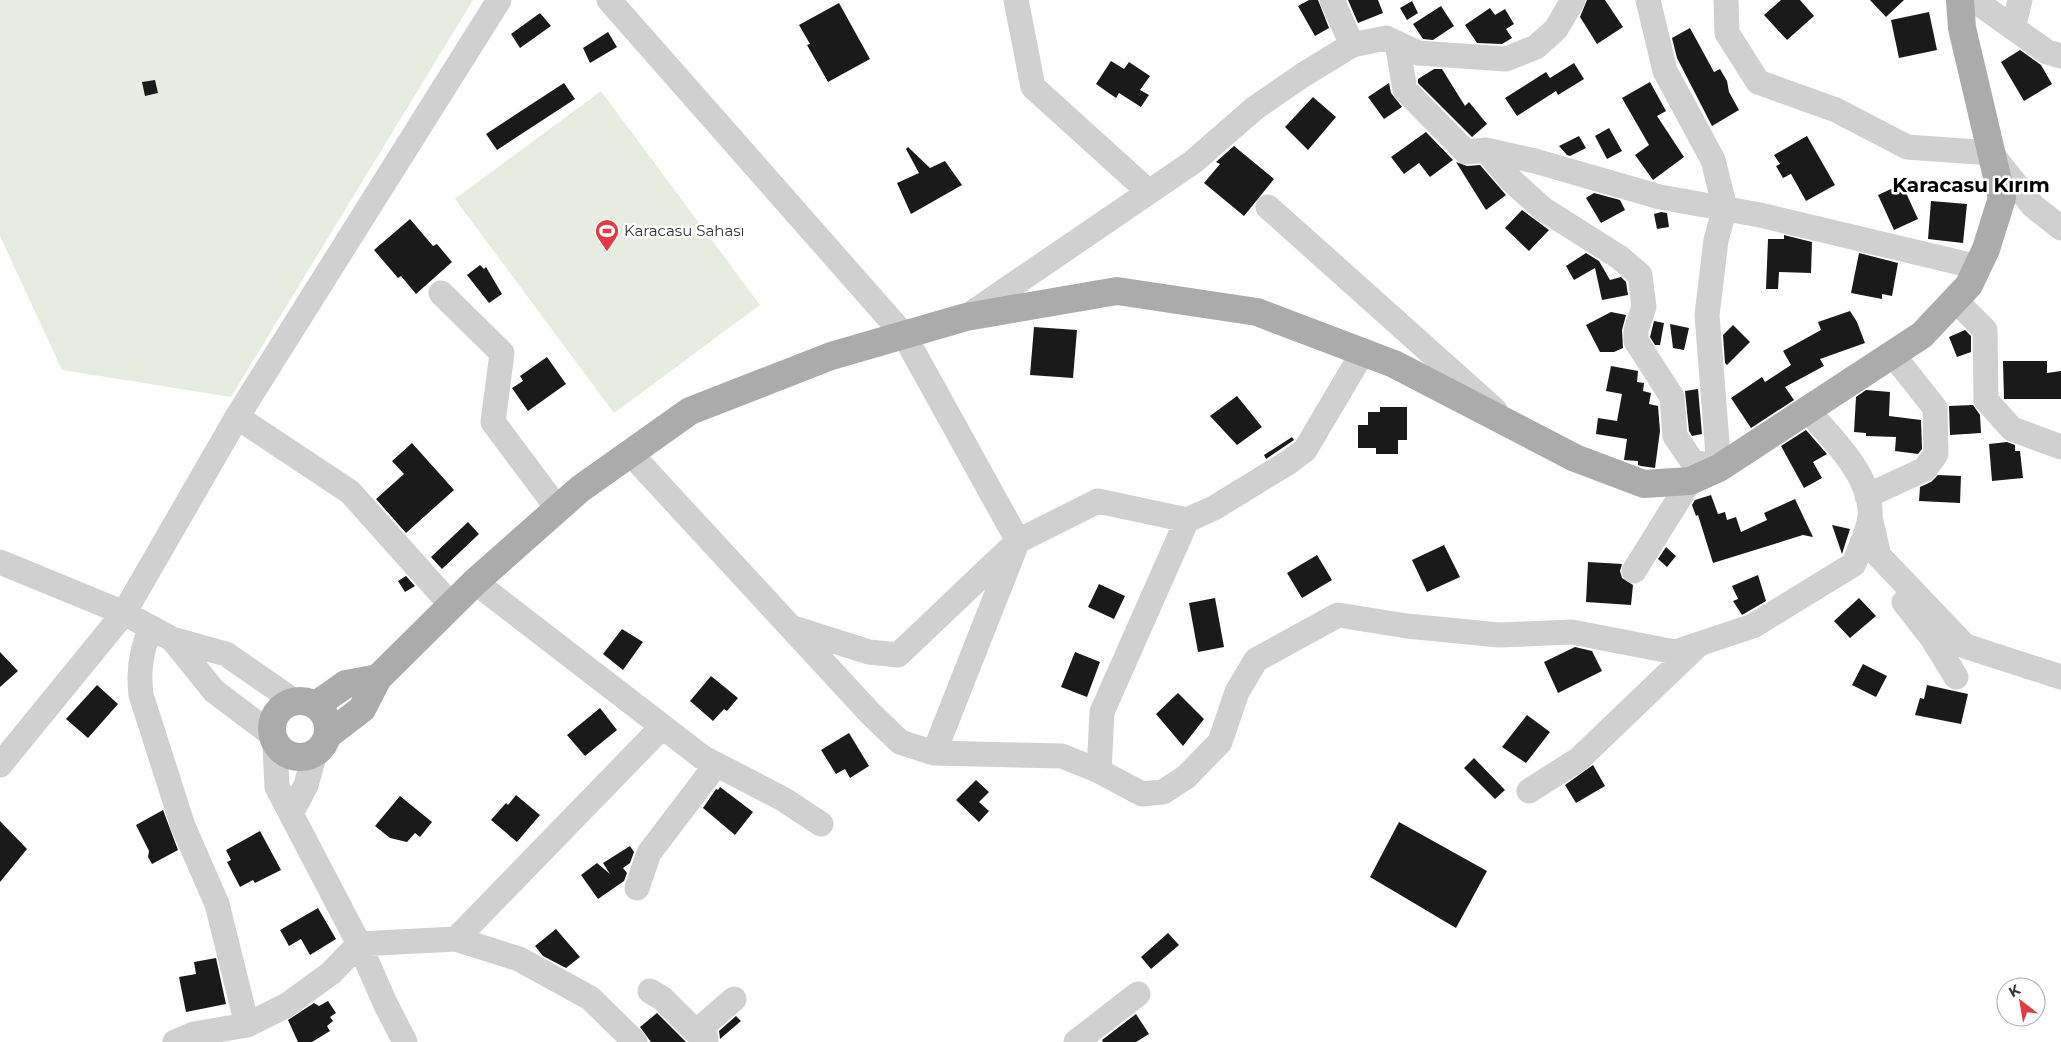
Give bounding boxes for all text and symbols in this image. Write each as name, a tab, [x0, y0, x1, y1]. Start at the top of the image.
district label: Karacasu Kırım	[1892, 173, 2050, 197]
sports icon: Karacasu Sahası	[594, 218, 620, 252]
place label: Karacasu Sahası	[624, 221, 745, 240]
north arrow	[1996, 977, 2046, 1027]
text: K	[2005, 980, 2024, 1001]

